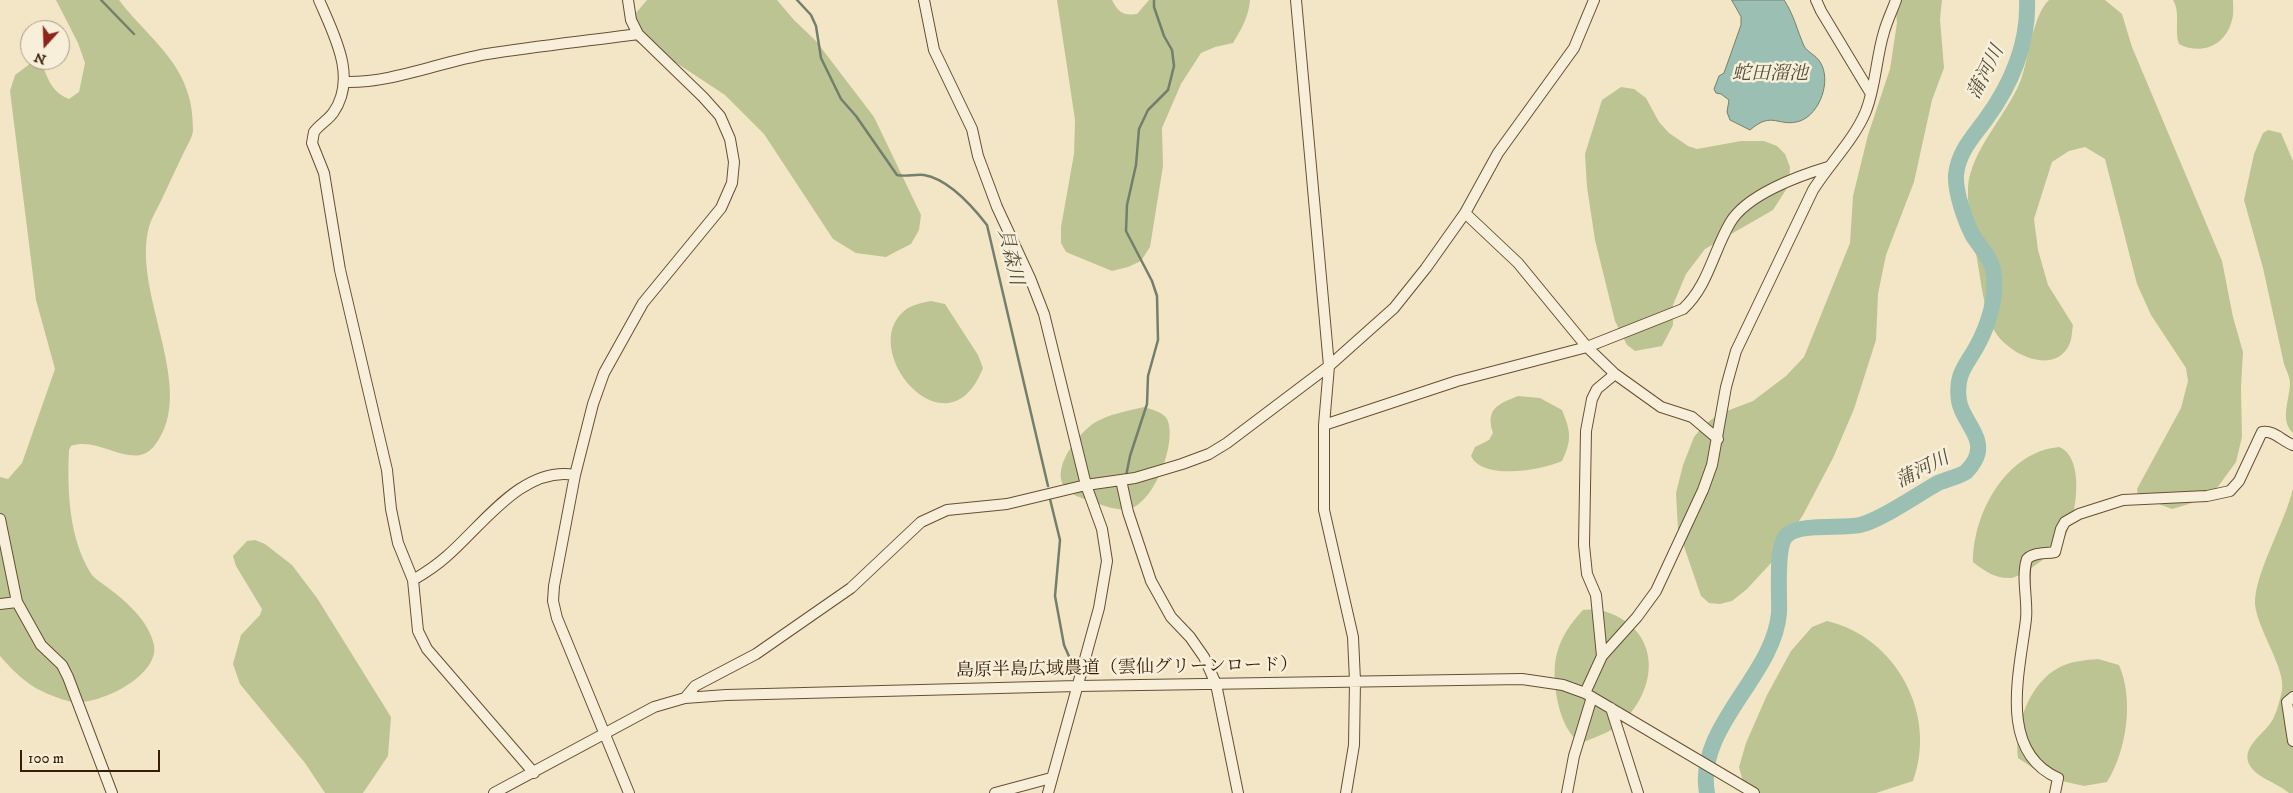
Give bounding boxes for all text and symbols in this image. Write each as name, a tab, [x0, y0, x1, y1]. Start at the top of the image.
north arrow	[20, 20, 70, 70]
water label: 蒲河川	[1964, 42, 2010, 104]
text: N	[32, 48, 49, 69]
water label: 蛇田溜池	[1732, 64, 1808, 86]
water label: 貝森川	[991, 227, 1027, 287]
water label: 蒲河川	[1892, 448, 1954, 494]
street label: 島原半島広域農道（雲仙グリーンロード）	[956, 655, 1298, 683]
scale bar	[22, 740, 162, 772]
text: 100 m	[28, 749, 64, 768]

